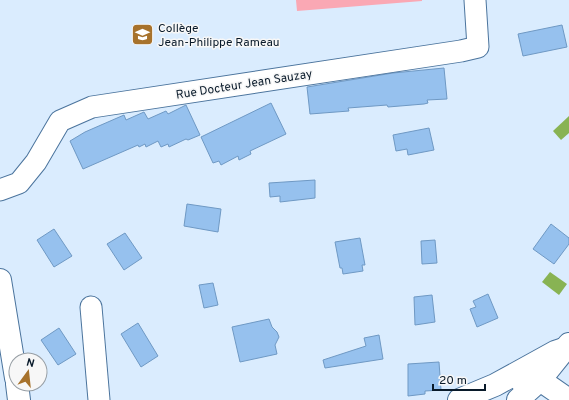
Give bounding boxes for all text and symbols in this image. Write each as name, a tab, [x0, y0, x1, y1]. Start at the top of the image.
place label: Collège Jean-Philippe Rameau	[158, 21, 280, 51]
school or university icon: Collège Jean-Philippe Rameau	[130, 22, 156, 48]
street label: Rue Docteur Jean Sauzay	[175, 66, 313, 104]
north arrow	[8, 352, 48, 392]
text: N	[25, 356, 36, 371]
scale bar	[433, 366, 485, 392]
text: 20 m	[439, 373, 467, 389]

